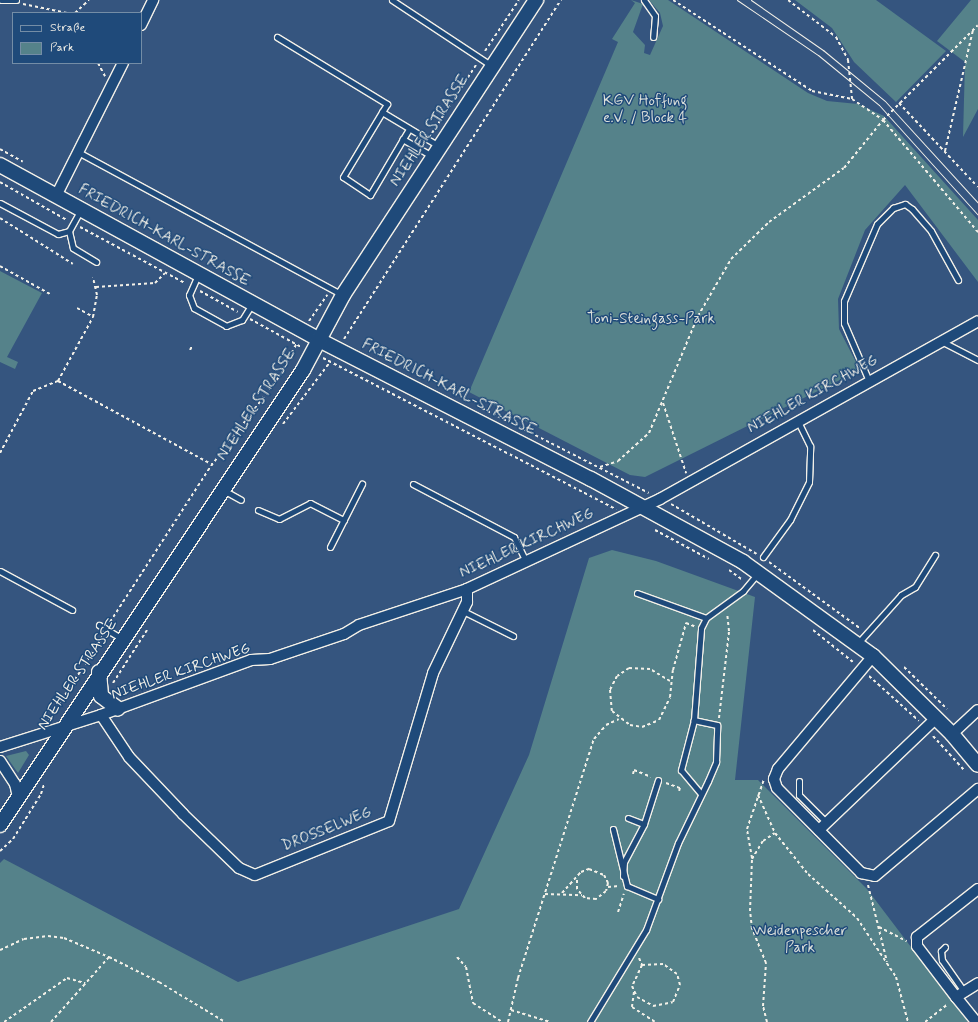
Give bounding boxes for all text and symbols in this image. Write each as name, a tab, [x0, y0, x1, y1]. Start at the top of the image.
legend	[12, 12, 142, 64]
text: Straße	[50, 20, 85, 36]
text: Park	[50, 40, 74, 56]
street label: NIEHLER STRASSE	[386, 71, 474, 191]
park label: KGV Hoffung e.V. / Block 4	[603, 92, 687, 127]
street label: FRIEDRICH-KARL-STRASSE	[75, 181, 253, 291]
park label: Toni-Steingass-Park	[587, 311, 715, 329]
street label: FRIEDRICH-KARL-STRASSE	[359, 336, 539, 440]
street label: NIEHLER STRASSE	[213, 345, 301, 465]
street label: NIEHLER KIRCHWEG	[745, 352, 881, 438]
street label: NIEHLER KIRCHWEG	[457, 505, 597, 583]
street label: NIEHLER STRASSE	[34, 615, 122, 735]
street label: NIEHLER KIRCHWEG	[109, 640, 253, 704]
street label: DROSSELWEG	[280, 804, 374, 856]
park label: Weidenpescher Park	[753, 922, 847, 957]

